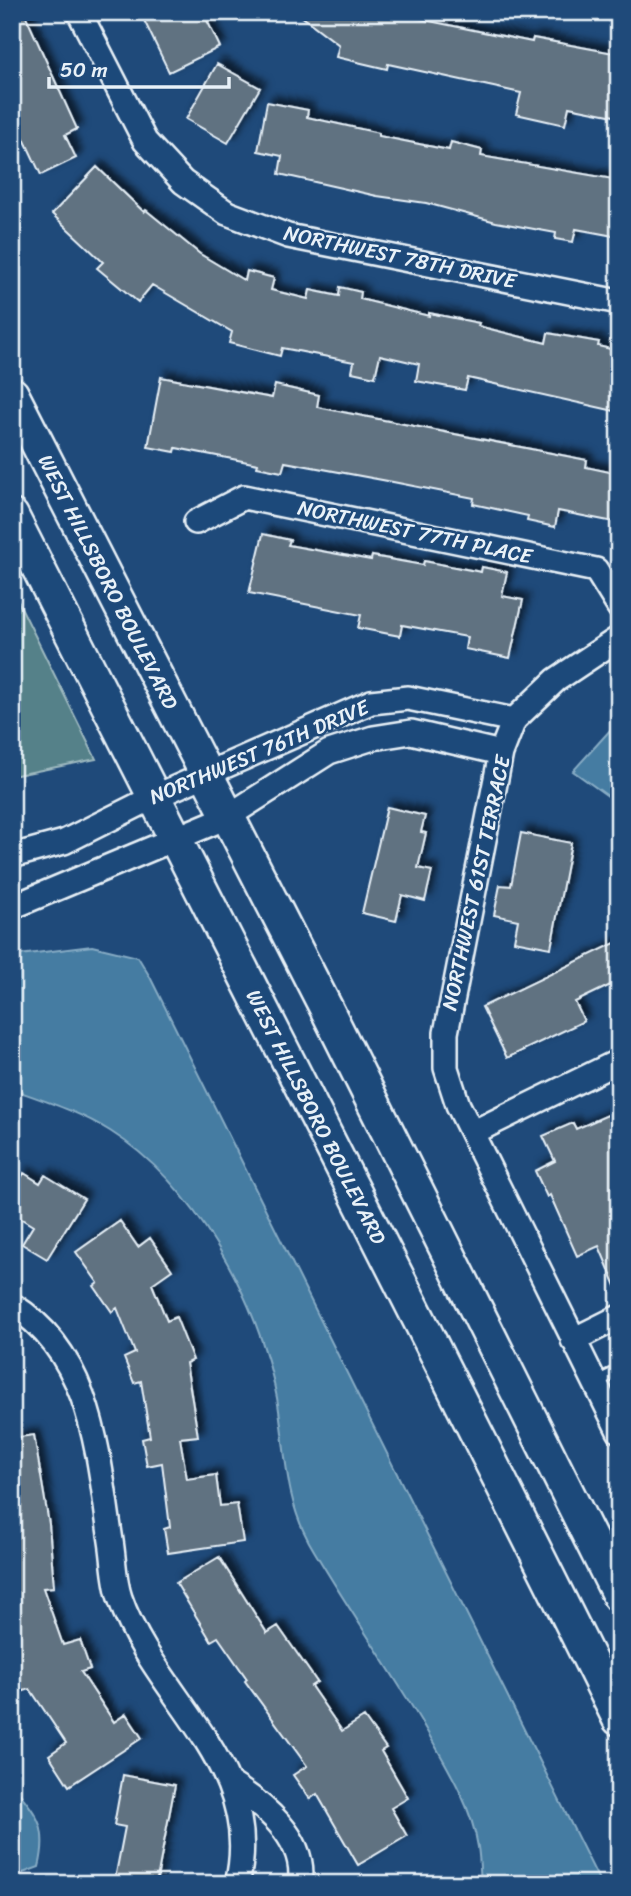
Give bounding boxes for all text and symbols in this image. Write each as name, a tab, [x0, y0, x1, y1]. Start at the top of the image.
scale bar	[49, 46, 229, 90]
text: 50 m	[60, 51, 108, 89]
street label: NORTHWEST 78TH DRIVE	[280, 214, 521, 300]
street label: WEST HILLSBORO BOULEVARD	[27, 448, 189, 717]
street label: NORTHWEST 77TH PLACE	[294, 489, 537, 576]
street label: NORTHWEST 76TH DRIVE	[143, 688, 376, 816]
street label: NORTHWEST 61ST TERRACE	[430, 751, 522, 1014]
street label: WEST HILLSBORO BOULEVARD	[235, 983, 397, 1252]

